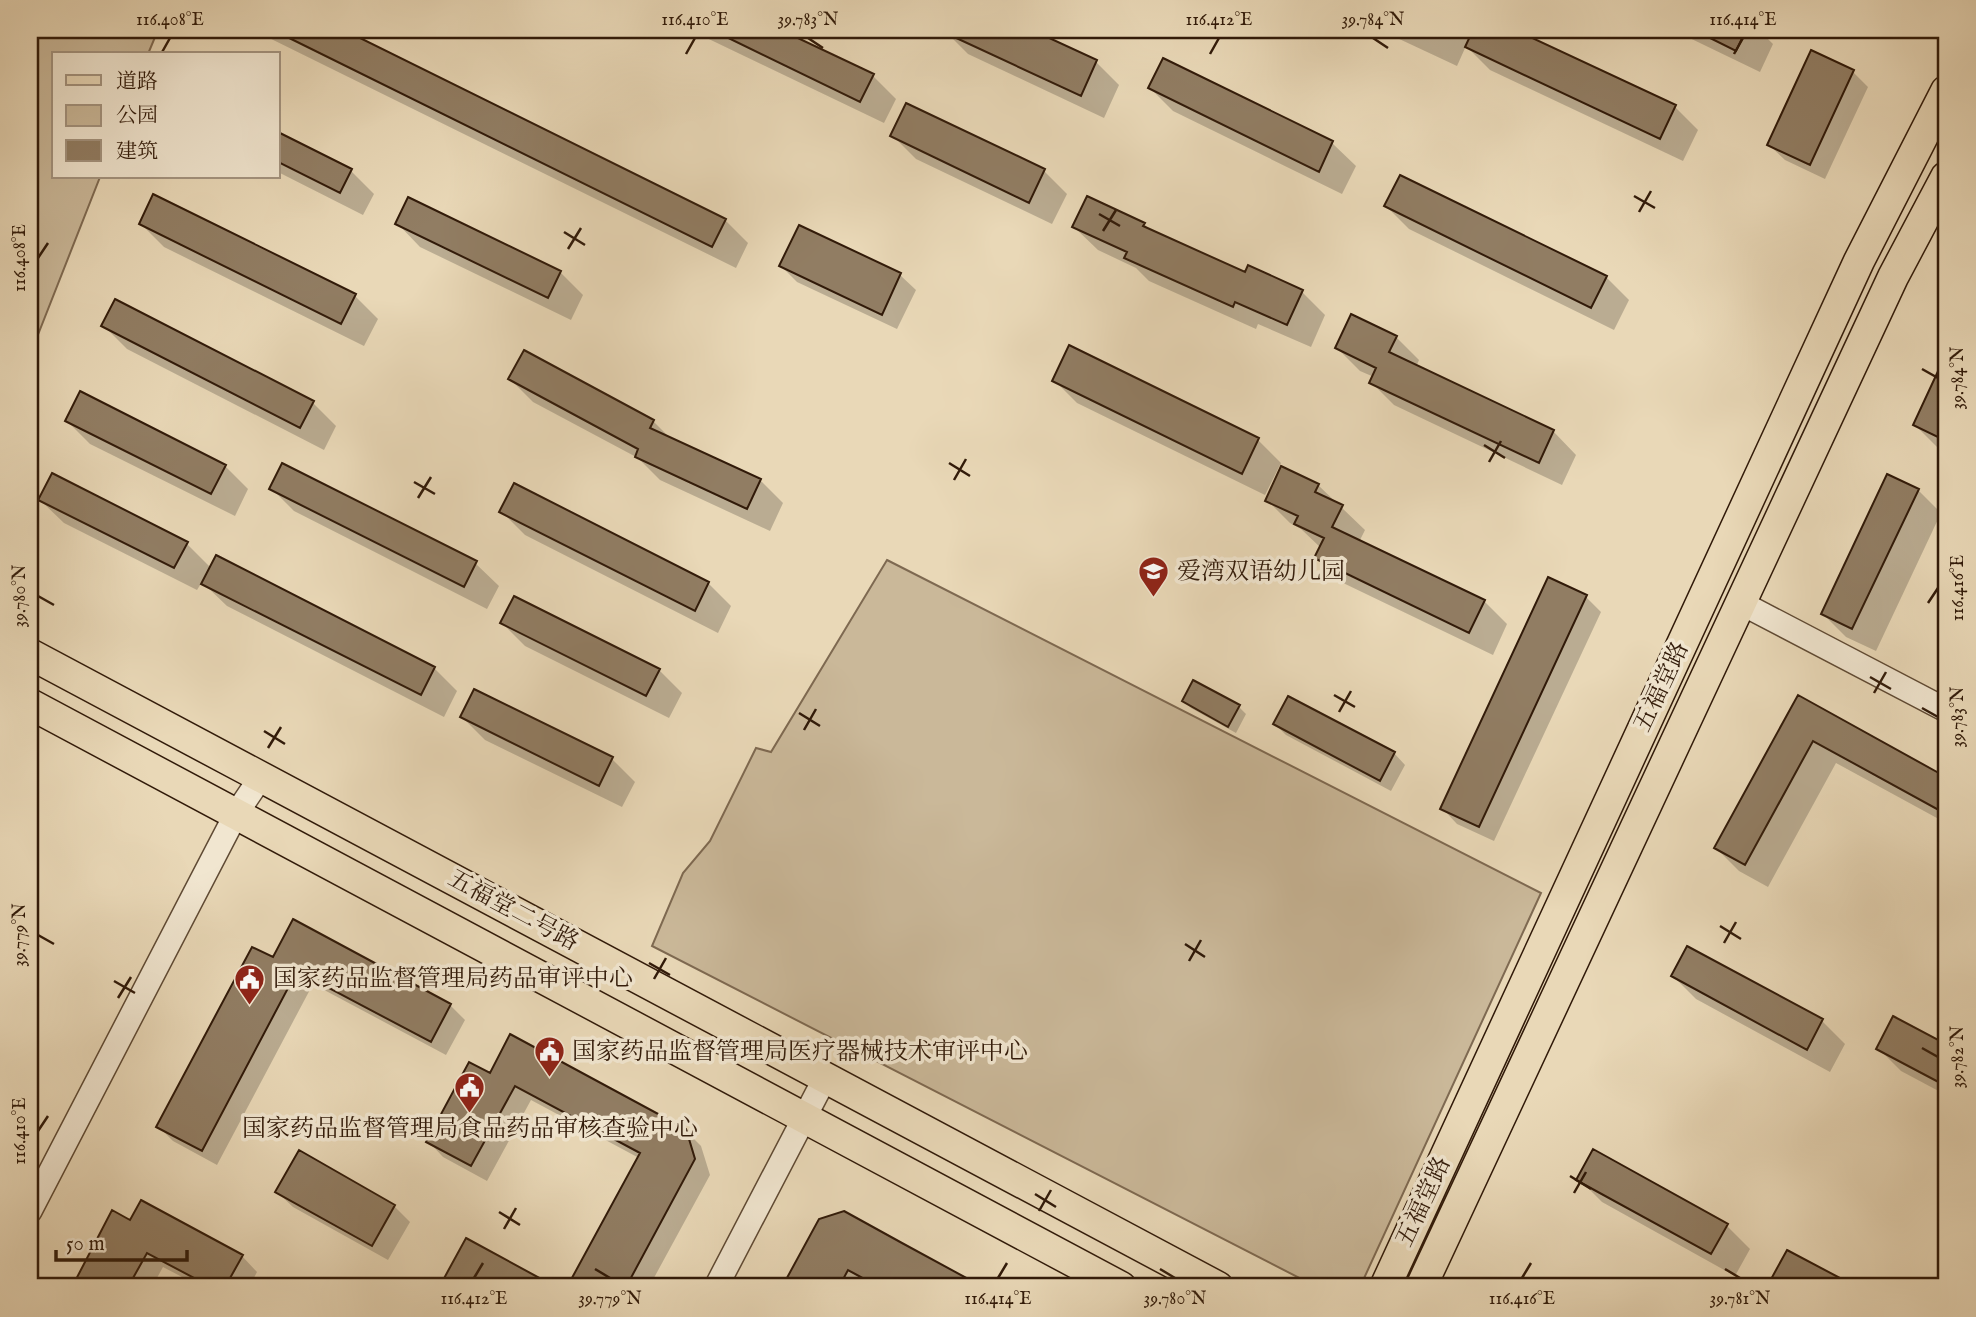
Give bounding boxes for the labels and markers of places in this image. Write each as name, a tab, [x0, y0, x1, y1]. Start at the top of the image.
school or university icon: 爱湾双语幼儿园	[1137, 555, 1171, 599]
place label: 爱湾双语幼儿园	[1177, 557, 1345, 588]
public building icon: 国家药品监督管理局药品审评中心	[233, 962, 267, 1006]
place label: 国家药品监督管理局药品审评中心	[273, 964, 633, 995]
public building icon: 国家药品监督管理局医疗器械技术审评中心	[532, 1035, 566, 1079]
place label: 国家药品监督管理局医疗器械技术审评中心	[572, 1037, 1028, 1068]
public building icon: 国家药品监督管理局食品药品审核查验中心	[453, 1070, 487, 1114]
place label: 国家药品监督管理局食品药品审核查验中心	[242, 1114, 698, 1145]

